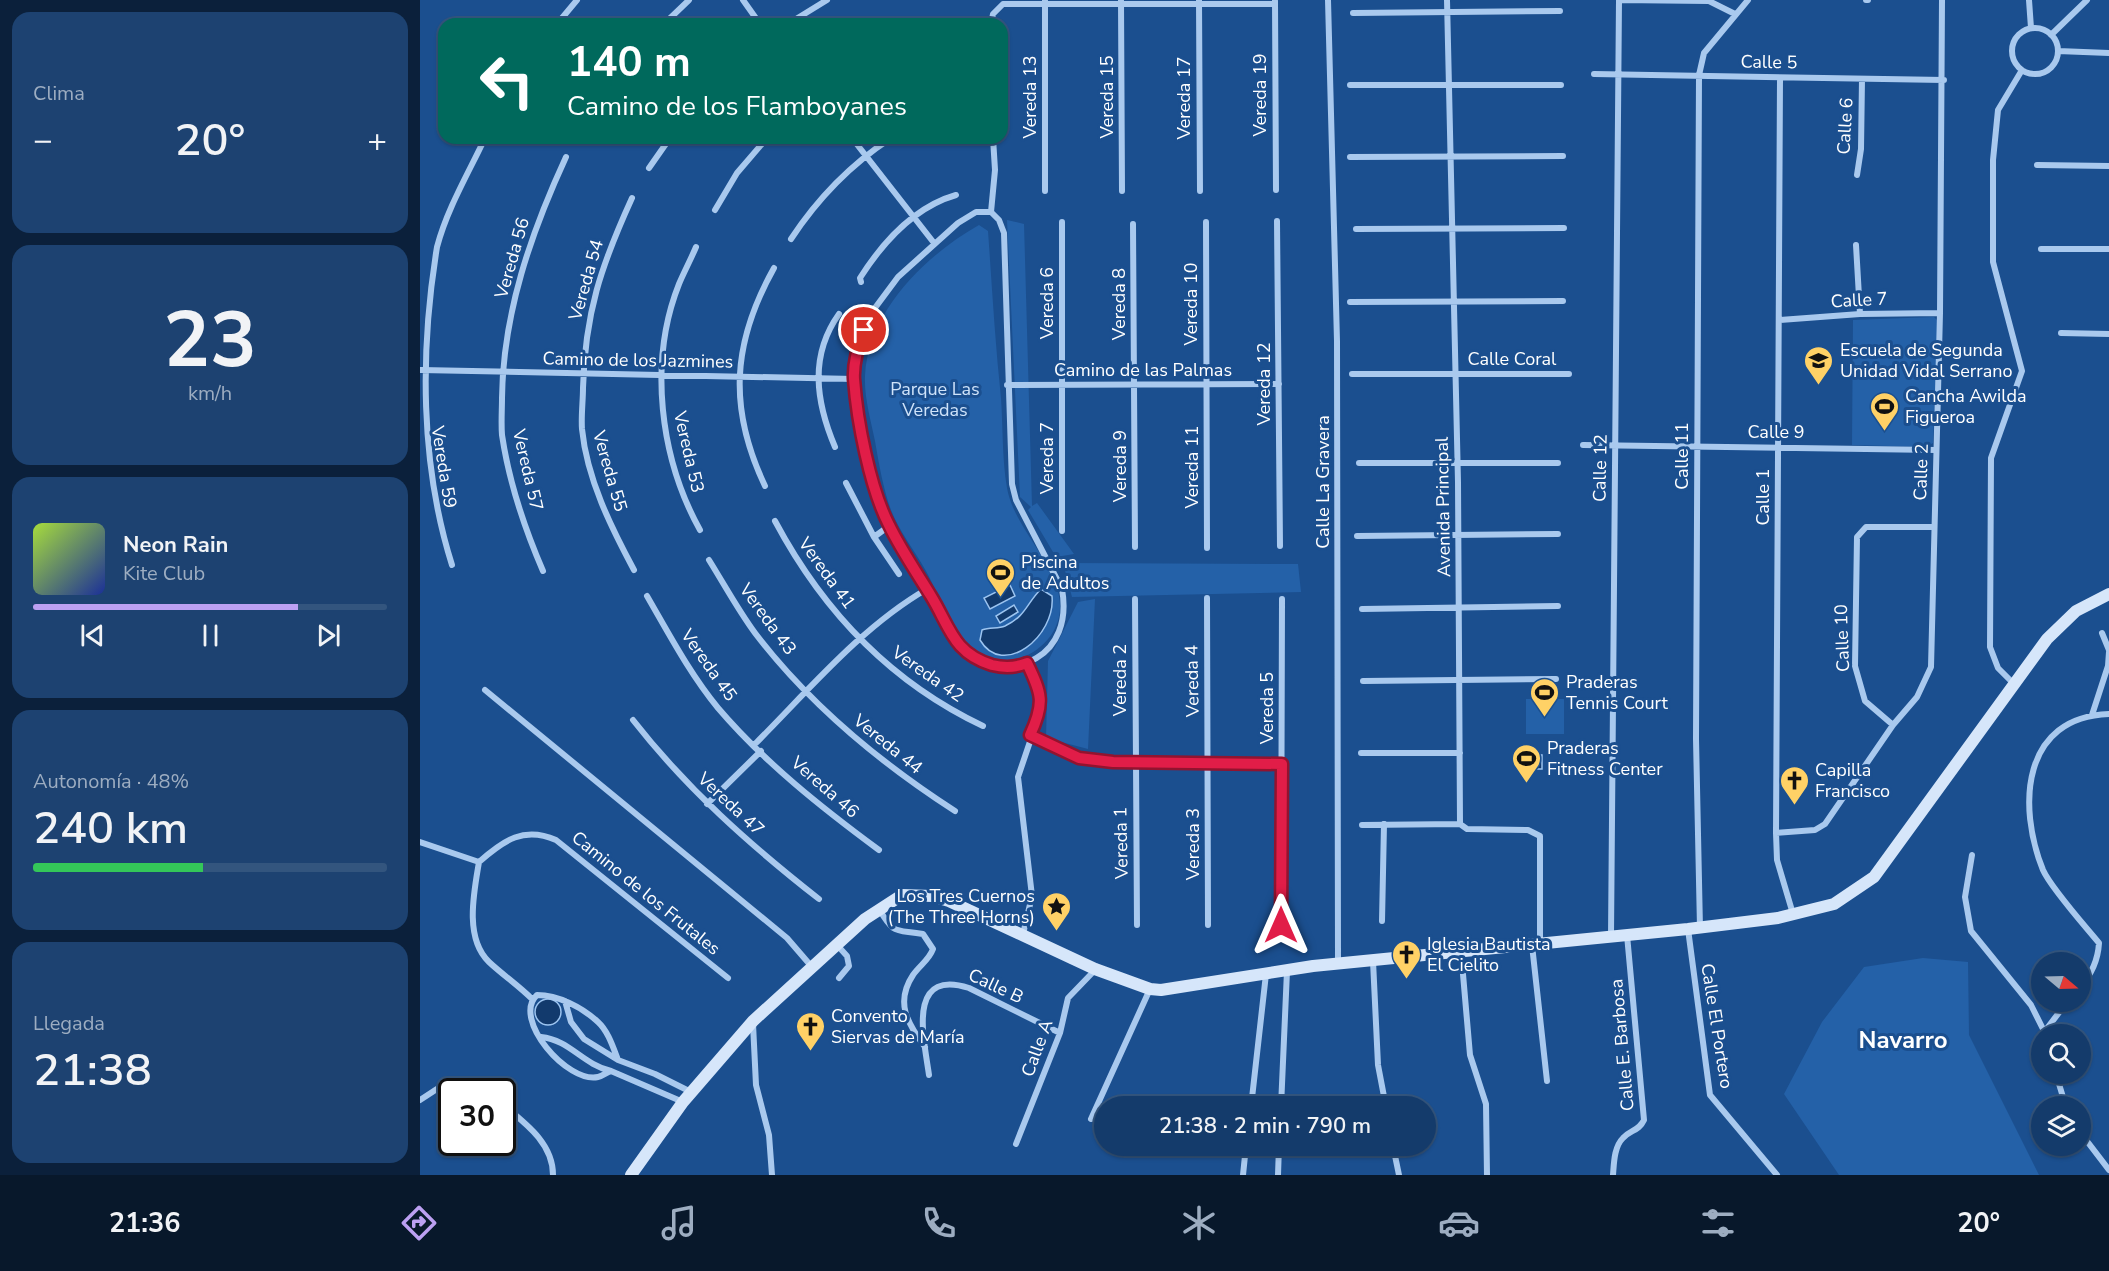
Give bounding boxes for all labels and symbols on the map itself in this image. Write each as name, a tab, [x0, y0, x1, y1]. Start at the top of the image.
street label: Calle 5	[1740, 50, 1798, 74]
street label: Vereda 19	[1248, 53, 1272, 138]
street label: Vereda 13	[1018, 55, 1042, 140]
street label: Vereda 15	[1095, 55, 1119, 140]
street label: Vereda 17	[1172, 56, 1196, 141]
street label: Calle 6	[1832, 97, 1858, 155]
street label: Vereda 56	[489, 215, 535, 302]
street label: Vereda 54	[563, 237, 609, 324]
street label: Vereda 10	[1179, 262, 1203, 347]
street label: Vereda 6	[1035, 267, 1059, 340]
street label: Vereda 8	[1107, 268, 1131, 341]
street label: Calle 7	[1830, 287, 1888, 313]
pin	[838, 304, 889, 355]
place label: Escuela de Segunda Unidad Vidal Serrano	[1840, 338, 2012, 383]
street label: Vereda 12	[1252, 342, 1276, 427]
school or university icon: Escuela de Segunda Unidad Vidal Serrano	[1803, 344, 1835, 386]
street label: Camino de los Jazmines	[542, 346, 734, 374]
street label: Calle Coral	[1468, 347, 1557, 371]
street label: Camino de las Palmas	[1054, 358, 1232, 382]
park label: Parque Las Veredas	[890, 377, 980, 422]
place label: Cancha Awilda Figueroa	[1905, 384, 2027, 429]
sports icon: Cancha Awilda Figueroa	[1868, 390, 1900, 432]
street label: Vereda 53	[668, 408, 710, 495]
street label: Calle La Gravera	[1311, 415, 1335, 549]
street label: Calle 9	[1748, 420, 1804, 444]
street label: Vereda 7	[1035, 422, 1059, 495]
street label: Calle 11	[1670, 422, 1694, 490]
street label: Vereda 59	[425, 423, 462, 510]
street label: Vereda 11	[1180, 425, 1204, 510]
street label: Vereda 57	[507, 426, 549, 513]
street label: Vereda 55	[587, 427, 633, 514]
street label: Vereda 9	[1108, 430, 1132, 503]
street label: Calle 12	[1587, 434, 1613, 502]
street label: Avenida Principal	[1430, 436, 1456, 577]
street label: Calle 2	[1908, 443, 1934, 501]
street label: Calle 1	[1751, 469, 1775, 525]
street label: Vereda 41	[792, 532, 861, 614]
place label: Piscina de Adultos	[1021, 550, 1109, 595]
sports icon: Piscina de Adultos	[984, 556, 1016, 598]
street label: Vereda 43	[733, 578, 802, 660]
street label: Calle 10	[1829, 604, 1855, 672]
street label: Vereda 45	[675, 623, 743, 706]
street label: Vereda 42	[886, 640, 969, 708]
street label: Vereda 2	[1108, 644, 1132, 717]
street label: Vereda 4	[1179, 644, 1205, 718]
place label: Praderas Tennis Court	[1566, 670, 1668, 715]
street label: Vereda 5	[1255, 672, 1279, 745]
sports icon: Praderas Tennis Court	[1529, 676, 1561, 718]
street label: Vereda 44	[847, 708, 928, 780]
place label: Praderas Fitness Center	[1547, 736, 1663, 781]
sports icon: Praderas Fitness Center	[1510, 742, 1542, 784]
street label: Vereda 46	[785, 750, 864, 823]
place label: Capilla Francisco	[1815, 758, 1890, 803]
church icon: Capilla Francisco	[1778, 764, 1810, 806]
street label: Vereda 47	[692, 766, 770, 841]
street label: Vereda 1	[1108, 807, 1134, 880]
street label: Vereda 3	[1181, 808, 1205, 881]
street label: Camino de los Frutales	[567, 826, 725, 960]
place label: Los Tres Cuernos (The Three Horns)	[887, 884, 1035, 929]
place icon: Los Tres Cuernos (The Three Horns)	[1040, 890, 1072, 932]
position arrow	[1249, 893, 1313, 957]
place label: Iglesia Bautista El Cielito	[1427, 932, 1551, 977]
church icon: Iglesia Bautista El Cielito	[1390, 938, 1422, 980]
north arrow	[2031, 952, 2091, 1012]
street label: Calle El Portero	[1695, 962, 1739, 1090]
street label: Calle B	[965, 963, 1027, 1009]
street label: Calle E. Barbosa	[1604, 978, 1640, 1112]
place label: Convento Siervas de María	[831, 1004, 965, 1049]
church icon: Convento Siervas de María	[794, 1010, 826, 1052]
street label: Calle A	[1016, 1016, 1058, 1080]
district label: Navarro	[1859, 1024, 1947, 1056]
speed limit sign: 30	[438, 1078, 516, 1156]

